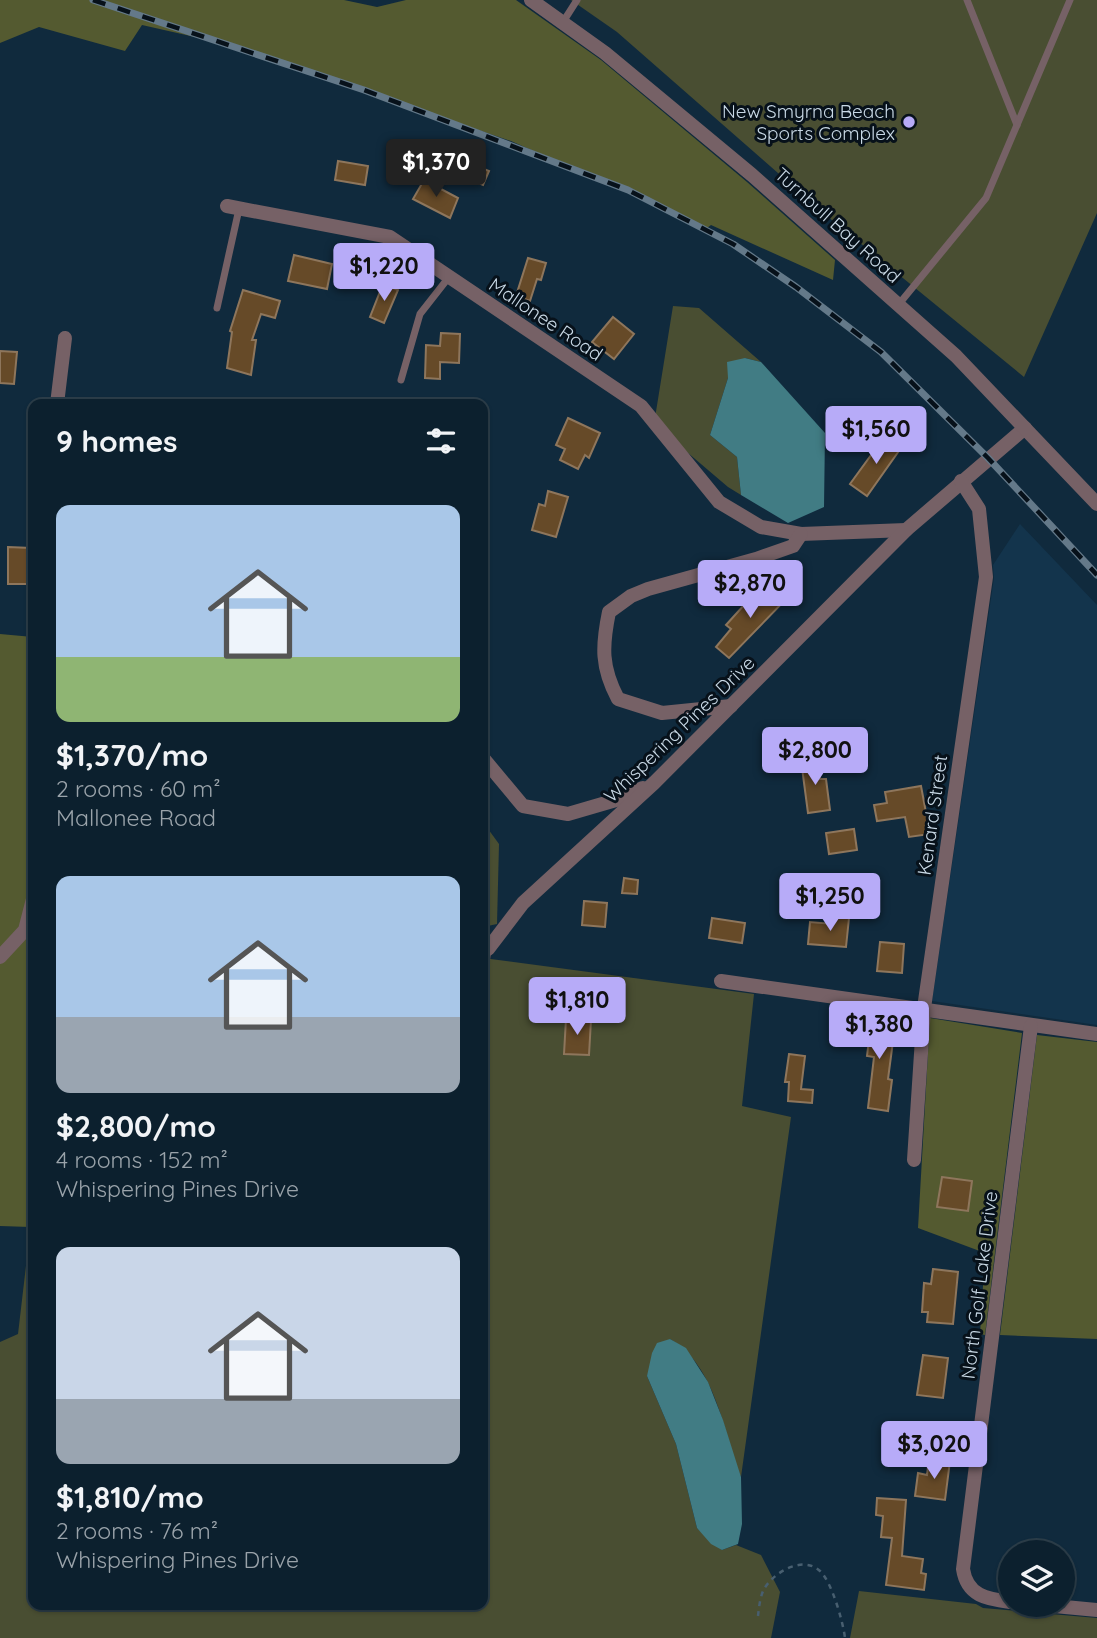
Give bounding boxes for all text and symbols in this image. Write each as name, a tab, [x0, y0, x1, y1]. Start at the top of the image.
place label: New Smyrna Beach Sports Complex	[722, 99, 895, 145]
marker: New Smyrna Beach Sports Complex	[901, 114, 917, 130]
pin: $1,370	[379, 140, 493, 199]
text: $1,370	[402, 147, 470, 176]
street label: Turnbull Bay Road	[770, 162, 906, 288]
pin: $1,220	[327, 244, 441, 303]
text: $1,220	[349, 251, 419, 280]
street label: Mallonee Road	[485, 272, 607, 366]
pin: $1,560	[819, 406, 933, 466]
text: $1,560	[841, 414, 911, 443]
text: 9 homes	[56, 422, 178, 460]
icon: filters	[422, 422, 460, 460]
icon: home	[195, 551, 321, 677]
pin: $2,870	[693, 560, 807, 620]
text: $2,870	[714, 568, 786, 597]
street label: Whispering Pines Drive	[598, 651, 760, 807]
pin: $2,800	[758, 728, 872, 787]
text: $2,800	[778, 735, 852, 764]
text: $1,370/mo	[56, 736, 208, 774]
street label: Kenard Street	[912, 753, 952, 877]
text: 2 rooms · 60 m²	[56, 774, 221, 803]
text: Mallonee Road	[56, 803, 216, 832]
pin: $1,250	[773, 874, 887, 933]
text: $1,250	[795, 881, 865, 910]
icon: home	[195, 922, 321, 1048]
pin: $1,810	[520, 978, 634, 1037]
text: $1,810	[545, 985, 609, 1014]
pin: $1,380	[822, 1002, 936, 1061]
text: $1,380	[845, 1009, 913, 1038]
text: $2,800/mo	[56, 1107, 216, 1145]
text: 4 rooms · 152 m²	[56, 1145, 228, 1174]
text: Whispering Pines Drive	[56, 1174, 299, 1203]
street label: North Golf Lake Drive	[956, 1190, 1002, 1380]
icon: home	[195, 1293, 321, 1419]
pin: $3,020	[877, 1422, 991, 1481]
text: $3,020	[897, 1429, 971, 1458]
text: $1,810/mo	[56, 1478, 204, 1516]
text: 2 rooms · 76 m²	[56, 1516, 218, 1545]
map controls	[998, 1540, 1075, 1617]
button: layers	[998, 1540, 1075, 1617]
text: Whispering Pines Drive	[56, 1545, 299, 1574]

